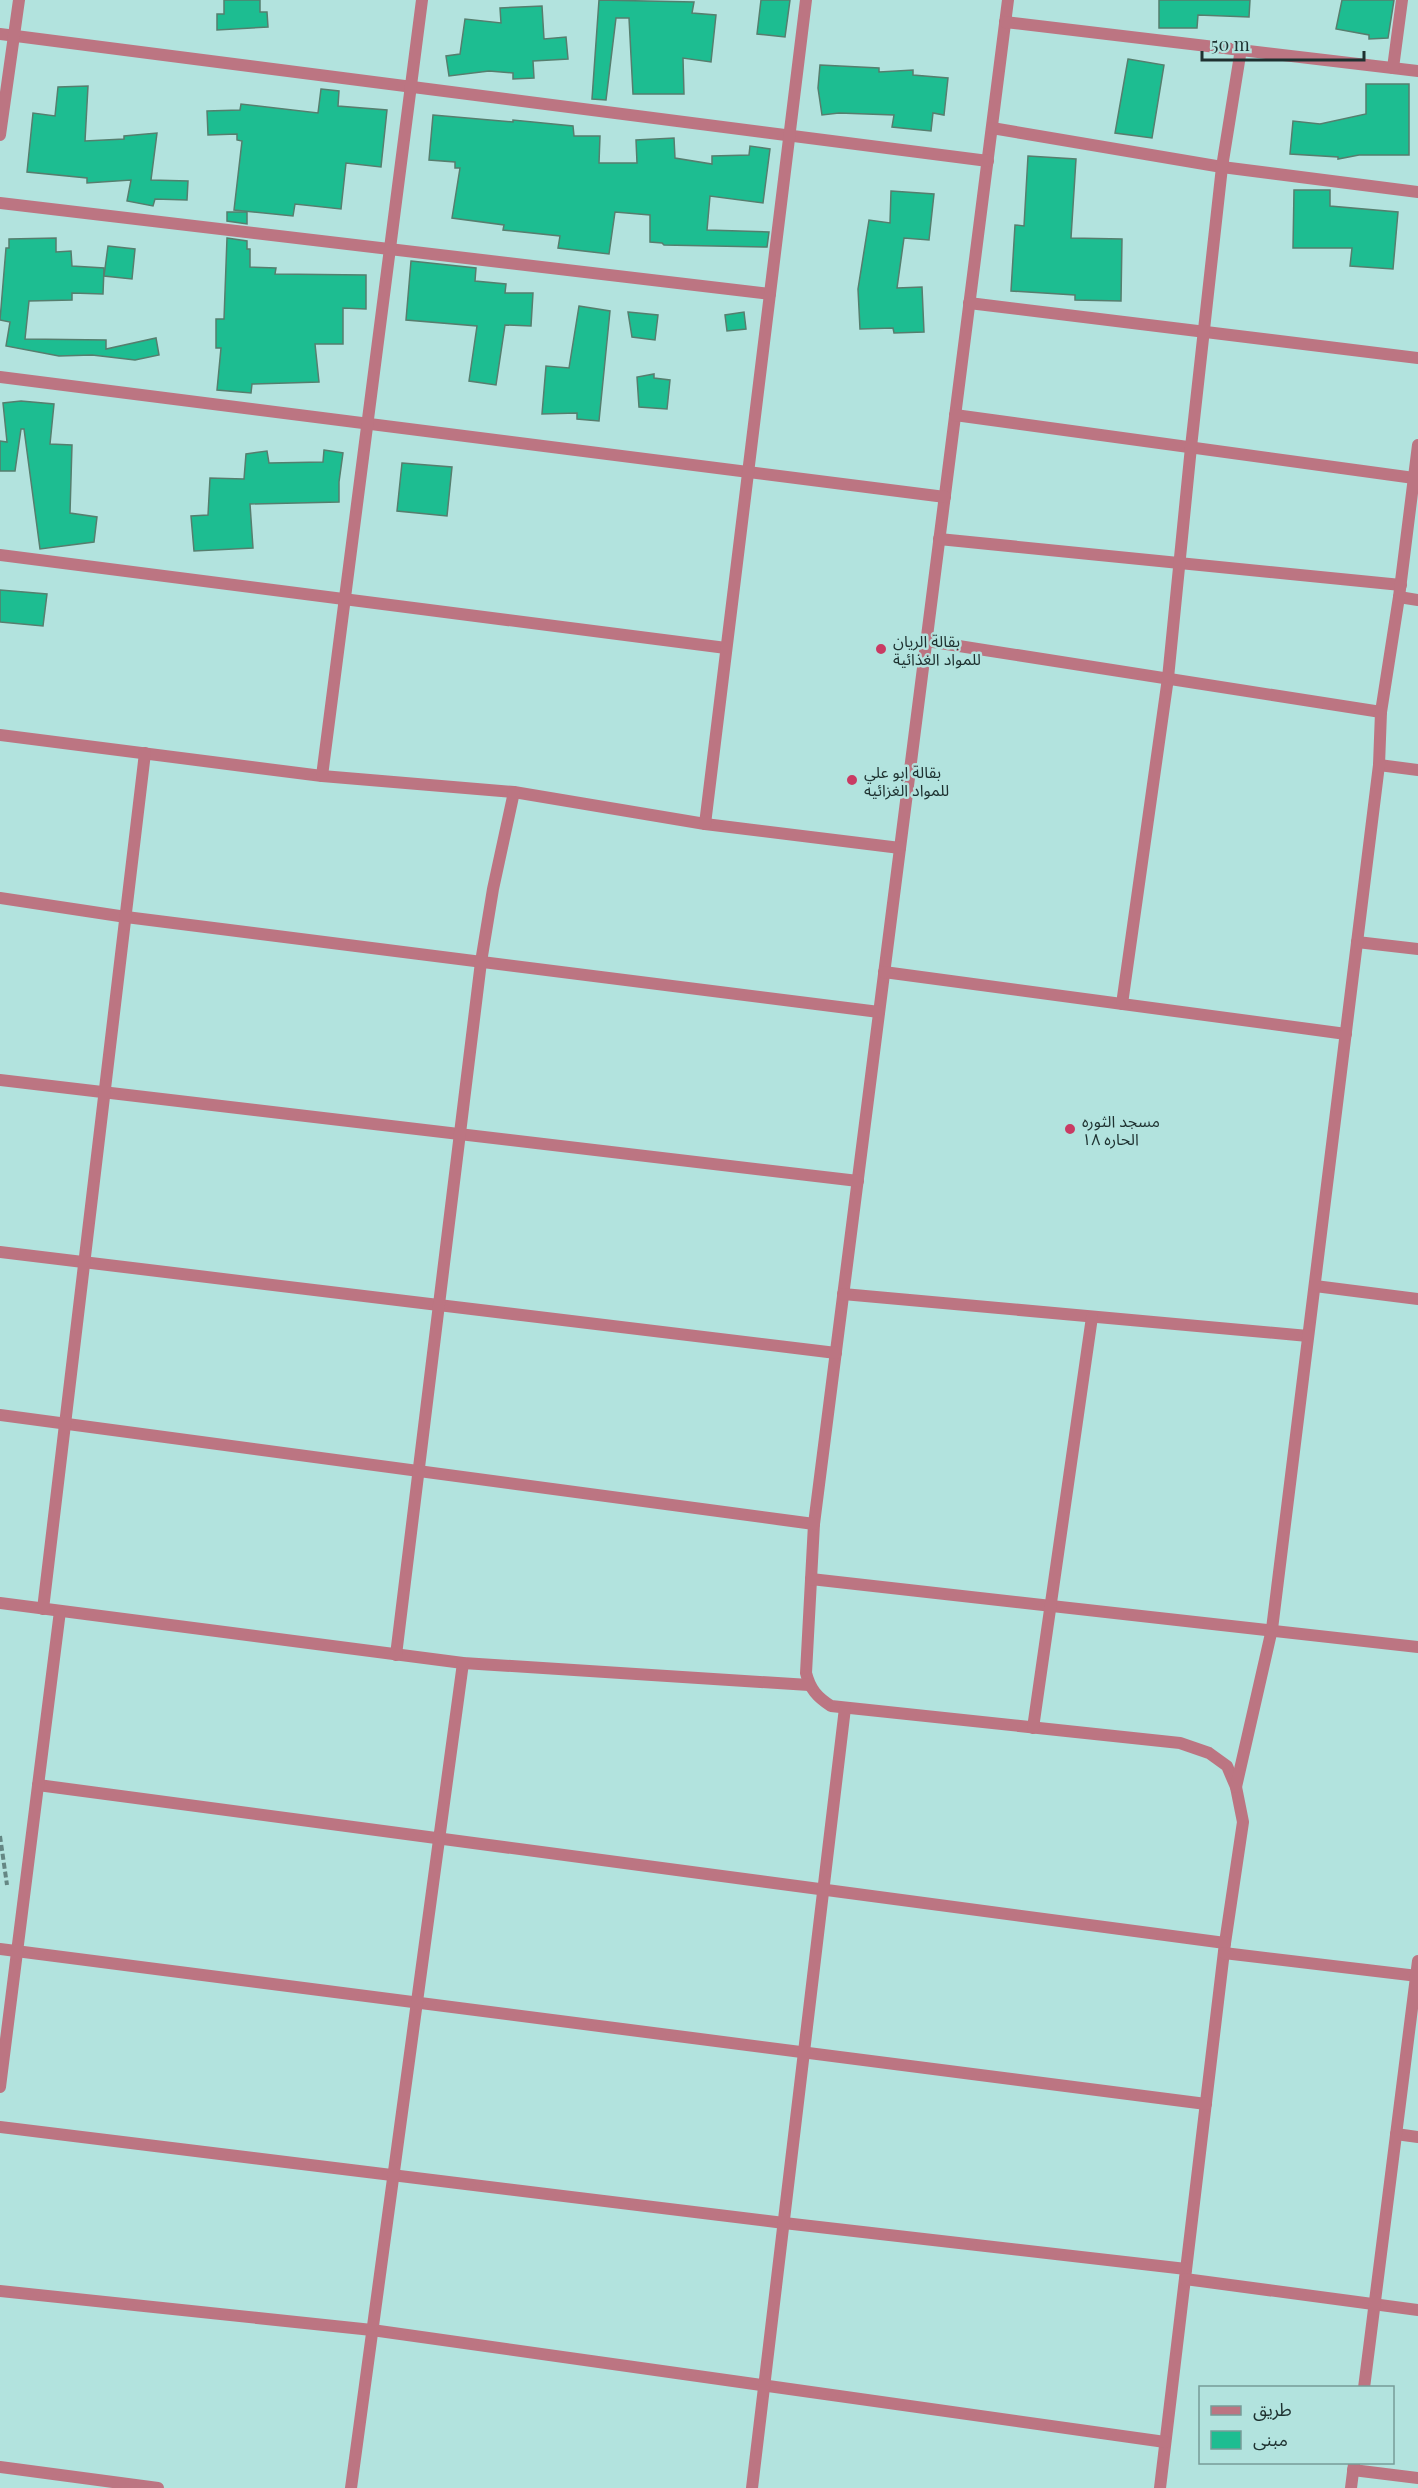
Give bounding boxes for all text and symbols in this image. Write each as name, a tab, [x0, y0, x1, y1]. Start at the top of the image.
scale bar	[1202, 24, 1364, 62]
text: 50 m	[1211, 32, 1250, 56]
place label: بقالة الريان للمواد الغذائية	[893, 630, 981, 669]
marker: بقالة الريان للمواد الغذائية	[874, 642, 888, 656]
place label: بقالة ابو علي للمواد الغزائيه	[864, 761, 949, 800]
marker: بقالة ابو علي للمواد الغزائيه	[845, 773, 859, 787]
place label: مسجد الثوره الحاره ١٨	[1082, 1110, 1160, 1149]
marker: مسجد الثوره الحاره ١٨	[1063, 1122, 1077, 1136]
legend	[1199, 2386, 1394, 2464]
text: طريق	[1253, 2397, 1292, 2421]
text: مبنى	[1253, 2427, 1288, 2451]

